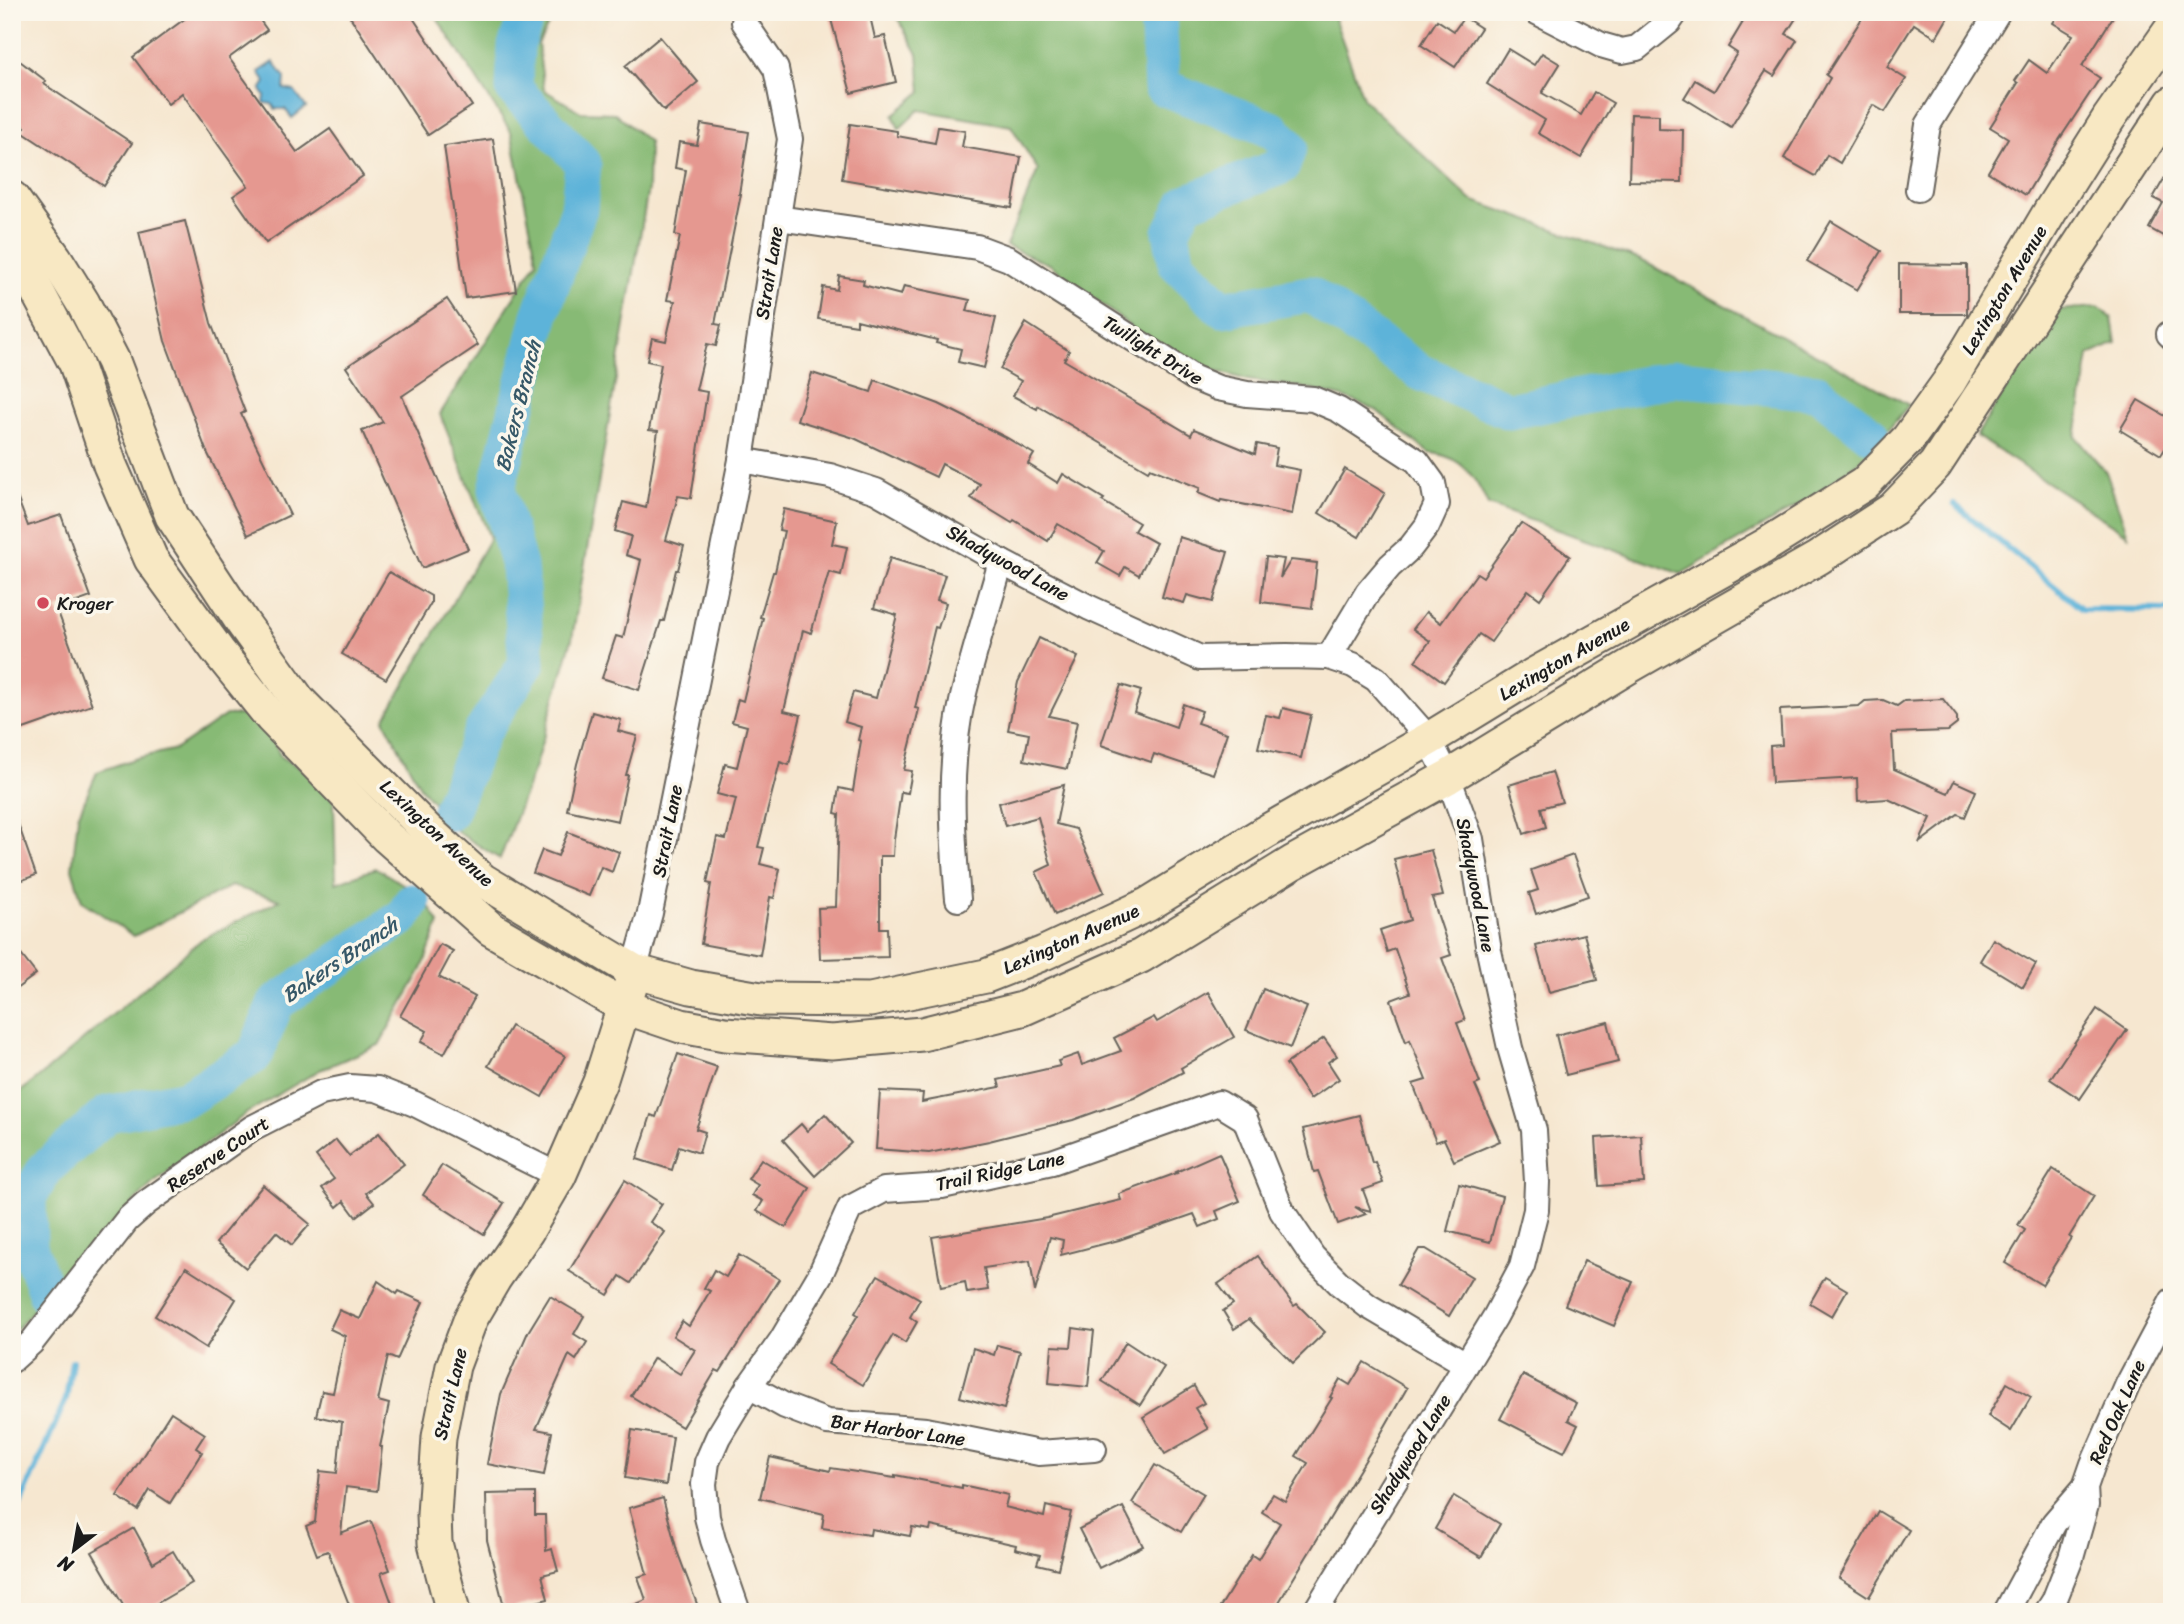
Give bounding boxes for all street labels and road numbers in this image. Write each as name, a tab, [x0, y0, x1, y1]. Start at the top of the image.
street label: Lexington Avenue	[1952, 219, 2056, 361]
street label: Strait Lane	[745, 224, 793, 322]
street label: Twilight Drive	[1096, 306, 1210, 394]
street label: Shadywood Lane	[940, 515, 1076, 611]
street label: Lexington Avenue	[1492, 608, 1636, 710]
street label: Lexington Avenue	[372, 771, 502, 895]
street label: Strait Lane	[642, 782, 692, 880]
street label: Shadywood Lane	[1447, 815, 1505, 955]
street label: Lexington Avenue	[997, 894, 1145, 984]
street label: Reserve Court	[160, 1107, 276, 1201]
street label: Trail Ridge Lane	[933, 1141, 1067, 1201]
street label: Strait Lane	[423, 1344, 477, 1443]
street label: Red Oak Lane	[2079, 1354, 2155, 1470]
street label: Shadywood Lane	[1360, 1387, 1460, 1521]
street label: Bar Harbor Lane	[829, 1404, 968, 1456]

